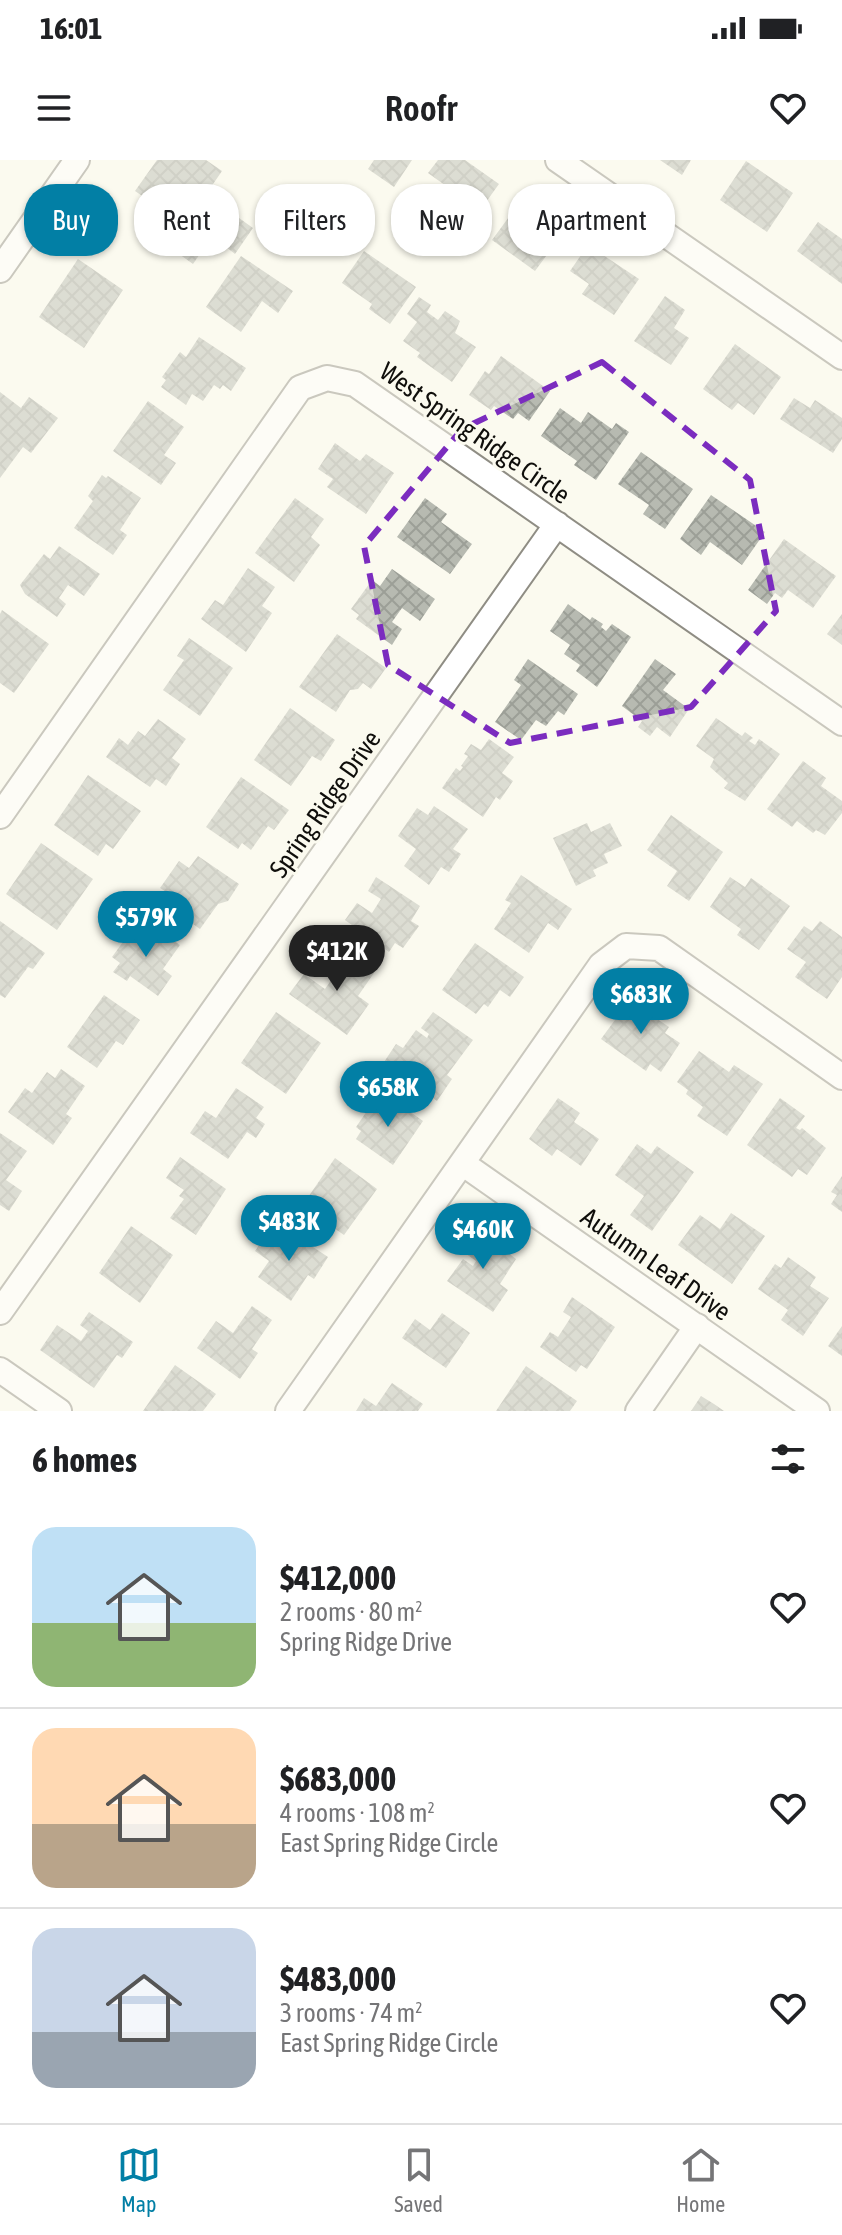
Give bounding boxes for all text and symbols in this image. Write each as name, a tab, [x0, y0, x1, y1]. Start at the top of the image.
text: 16:01	[40, 11, 102, 45]
icon: menu	[32, 86, 76, 130]
icon: heart	[766, 86, 810, 130]
text: Roofr	[385, 87, 457, 129]
chip: Buy	[24, 184, 118, 256]
chip: Rent	[134, 184, 239, 256]
chip: Filters	[255, 184, 375, 256]
chip: New	[391, 184, 492, 256]
chip: Apartment	[508, 184, 675, 256]
street label: West Spring Ridge Circle	[374, 356, 576, 510]
street label: Spring Ridge Drive	[263, 725, 387, 883]
pin: $579K	[90, 891, 202, 959]
text: $579K	[116, 902, 176, 932]
pin: $412K	[281, 925, 393, 993]
text: $412K	[307, 936, 367, 966]
pin: $683K	[585, 968, 697, 1036]
text: $683K	[611, 979, 671, 1009]
pin: $658K	[332, 1061, 444, 1129]
text: $658K	[358, 1072, 418, 1102]
pin: $483K	[233, 1195, 345, 1263]
street label: Autumn Leaf Drive	[576, 1201, 736, 1327]
pin: $460K	[427, 1203, 539, 1271]
text: $483K	[259, 1206, 319, 1236]
text: $460K	[453, 1214, 513, 1244]
icon: filters	[766, 1437, 810, 1481]
text: 6 homes	[32, 1440, 137, 1479]
text: $412,000	[280, 1558, 396, 1597]
icon: home	[96, 1559, 192, 1655]
icon: heart	[766, 1585, 810, 1629]
text: 2 rooms · 80 m²	[280, 1597, 422, 1627]
text: Spring Ridge Drive	[280, 1627, 452, 1657]
text: $683,000	[280, 1759, 396, 1798]
icon: home	[96, 1760, 192, 1856]
icon: heart	[766, 1786, 810, 1830]
text: 4 rooms · 108 m²	[280, 1798, 435, 1828]
text: East Spring Ridge Circle	[280, 1828, 498, 1858]
text: $483,000	[280, 1959, 396, 1998]
icon: home	[96, 1960, 192, 2056]
icon: heart	[766, 1986, 810, 2030]
text: 3 rooms · 74 m²	[280, 1998, 422, 2028]
text: East Spring Ridge Circle	[280, 2028, 498, 2058]
tab: Map	[117, 2143, 161, 2217]
tab: Saved	[394, 2143, 443, 2217]
tab: Home	[676, 2143, 725, 2217]

